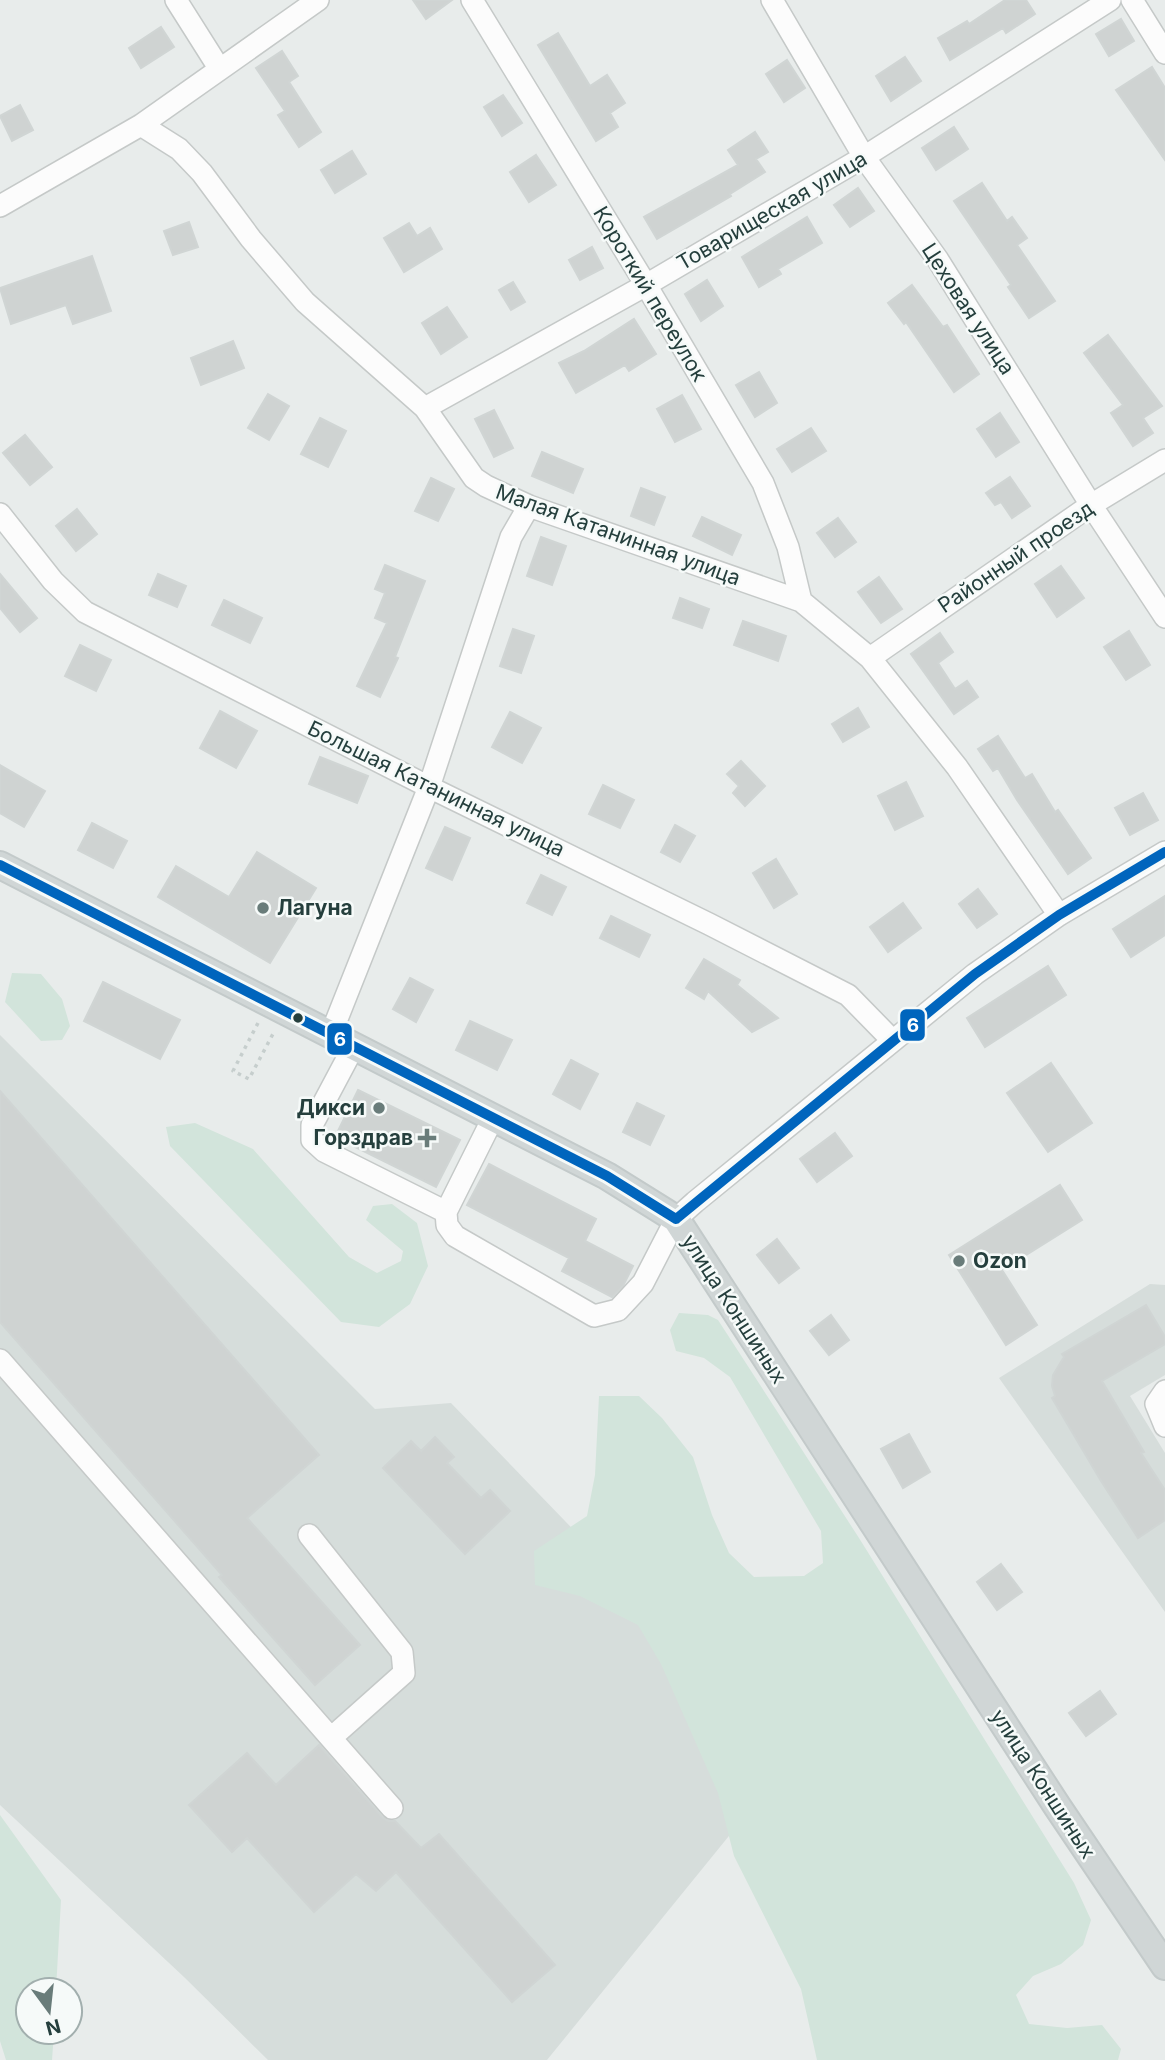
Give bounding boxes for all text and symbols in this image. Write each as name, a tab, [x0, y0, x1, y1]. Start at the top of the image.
street label: Товарищеская улица	[672, 146, 871, 275]
street label: Короткий переулок	[588, 202, 713, 386]
street label: Цеховая улица	[917, 238, 1020, 379]
street label: Малая Катанинная улица	[493, 479, 744, 590]
street label: Районный проезд	[933, 495, 1098, 618]
street label: Большая Катанинная улица	[304, 715, 569, 862]
place label: Лагуна	[277, 895, 353, 920]
marker: Лагуна	[255, 900, 271, 916]
line badge: 6	[899, 1008, 926, 1042]
unlabelled marker	[291, 1011, 305, 1025]
text: 6	[907, 1014, 919, 1037]
line badge: 6	[326, 1022, 353, 1056]
text: 6	[334, 1028, 346, 1051]
place label: Дикси	[296, 1095, 365, 1120]
marker: Дикси	[371, 1100, 387, 1116]
place label: Горздрав	[314, 1125, 413, 1150]
marker: Горздрав	[419, 1130, 435, 1146]
street label: улица Коншиных	[677, 1229, 792, 1388]
place label: Ozon	[973, 1248, 1027, 1273]
marker: Ozon	[951, 1253, 967, 1269]
street label: улица Коншиных	[986, 1704, 1101, 1863]
north arrow	[14, 1976, 84, 2046]
text: N	[43, 2014, 63, 2040]

